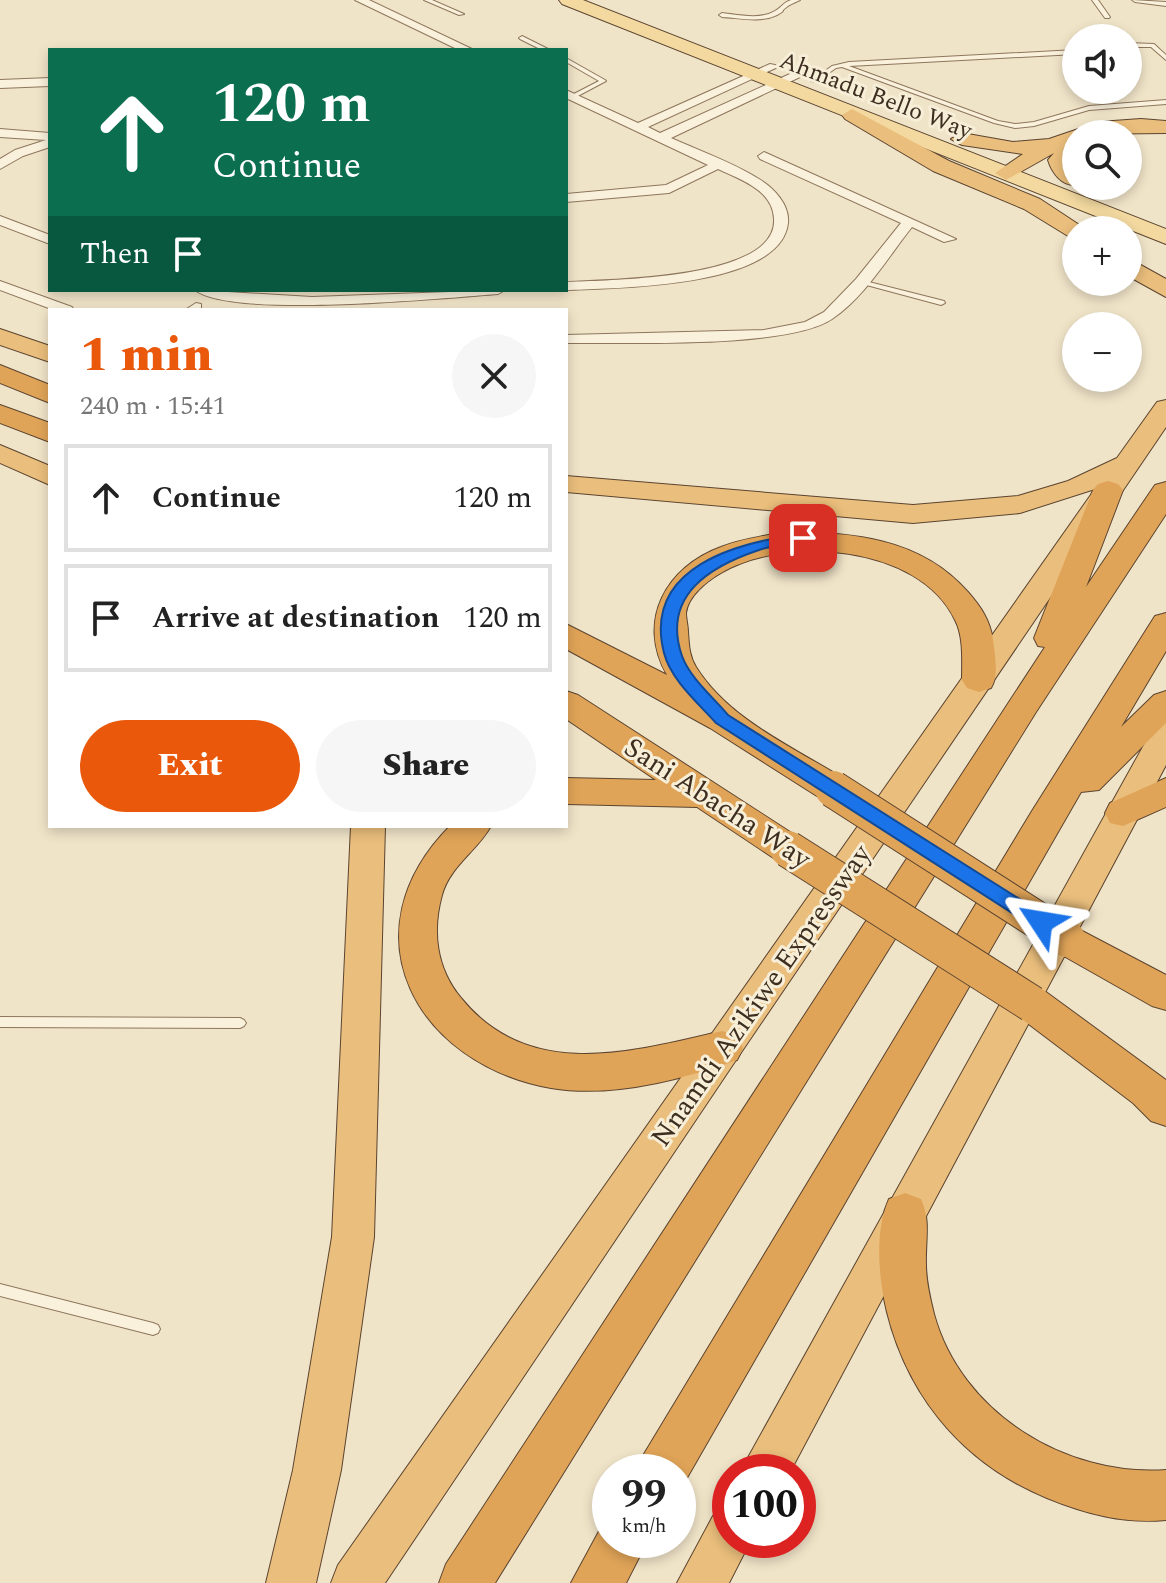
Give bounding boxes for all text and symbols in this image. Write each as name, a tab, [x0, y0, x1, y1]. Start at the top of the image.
map controls	[1062, 24, 1142, 392]
button: sound	[1062, 24, 1142, 104]
street label: Ahmadu Bello Way	[774, 43, 979, 150]
text: 120 m	[212, 62, 371, 147]
icon: ahead	[80, 80, 184, 184]
button: search	[1062, 120, 1142, 200]
text: Continue	[212, 139, 361, 194]
button: +	[1062, 216, 1142, 296]
text: Then	[80, 231, 150, 277]
icon: arrive	[166, 232, 210, 276]
button: −	[1062, 312, 1142, 392]
text: 1 min	[80, 319, 213, 392]
button: close	[452, 334, 536, 418]
text: 240 m · 15:41	[80, 386, 226, 426]
text: Continue	[152, 475, 281, 521]
text: 120 m	[454, 475, 532, 521]
icon: ahead	[84, 476, 128, 520]
pin	[769, 504, 837, 572]
icon: arrive	[781, 516, 825, 560]
text: Arrive at destination	[152, 595, 439, 641]
text: 120 m	[463, 595, 542, 641]
icon: arrive	[84, 596, 128, 640]
button: Exit	[80, 720, 300, 812]
button: Share	[316, 720, 536, 812]
street label: Sani Abacha Way	[615, 727, 820, 881]
street label: Nnamdi Azikiwe Expressway	[640, 835, 883, 1156]
position arrow	[999, 880, 1083, 964]
speed limit sign: 100	[712, 1454, 816, 1558]
text: 99	[622, 1465, 666, 1526]
text: km/h	[622, 1511, 667, 1541]

